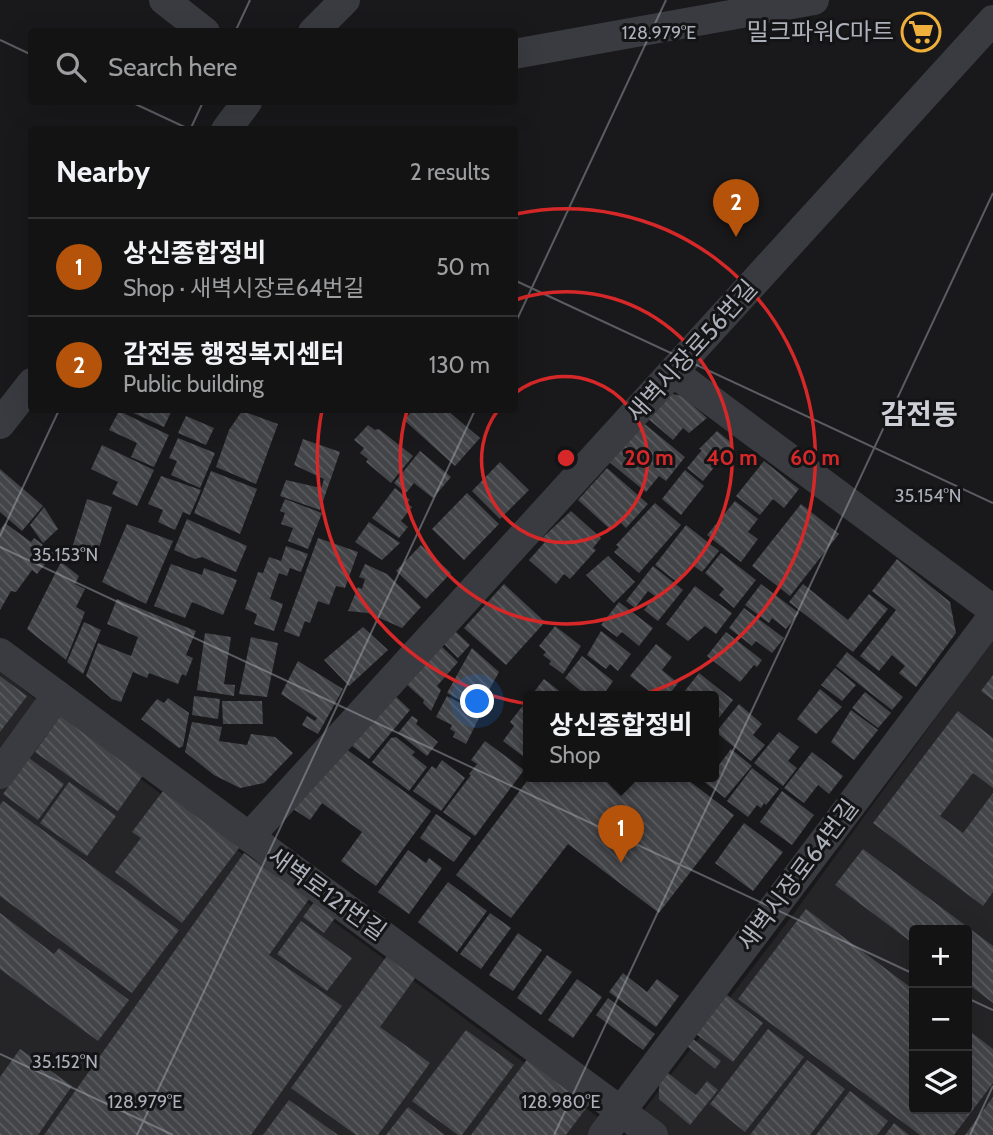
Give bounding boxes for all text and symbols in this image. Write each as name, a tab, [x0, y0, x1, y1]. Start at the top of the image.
supermarket icon: 밀크파워C마트	[900, 11, 942, 53]
place label: 밀크파워C마트	[747, 17, 894, 46]
text: 128.979°E	[622, 22, 696, 44]
search box	[28, 28, 518, 105]
icon: search	[52, 48, 90, 86]
text: Search here	[108, 51, 237, 83]
text: Nearby	[56, 153, 150, 190]
text: 2 results	[410, 158, 490, 186]
pin: 2	[713, 179, 759, 237]
text: 상신종합정비	[123, 237, 267, 269]
text: 1	[75, 253, 83, 281]
text: 50 m	[436, 253, 490, 281]
text: Shop · 새벽시장로64번길	[123, 274, 365, 302]
street label: 새벽시장로56번길	[620, 274, 763, 428]
text: 감전동 행정복지센터	[123, 338, 344, 370]
text: 2	[73, 351, 85, 379]
text: 130 m	[429, 351, 490, 379]
text: Public building	[123, 370, 264, 398]
district label: 감전동	[880, 397, 958, 431]
text: 20 m	[625, 445, 673, 470]
text: 40 m	[707, 445, 757, 470]
text: 60 m	[790, 445, 840, 470]
centre of rings	[554, 446, 578, 470]
text: 35.154°N	[895, 485, 961, 507]
text: 35.153°N	[32, 544, 98, 566]
your location	[460, 684, 494, 718]
popup	[523, 691, 719, 782]
text: 상신종합정비	[549, 709, 693, 741]
text: Shop	[549, 741, 600, 769]
street label: 새벽시장로64번길	[731, 793, 864, 956]
pin: 1	[598, 805, 644, 863]
street label: 새벽로121번길	[263, 841, 392, 946]
map controls	[909, 925, 972, 1114]
button: +	[909, 925, 972, 988]
button: −	[909, 988, 972, 1051]
text: 35.152°N	[32, 1051, 98, 1073]
button: layers	[909, 1051, 972, 1114]
text: 128.979°E	[108, 1091, 182, 1113]
text: 128.980°E	[522, 1091, 600, 1113]

